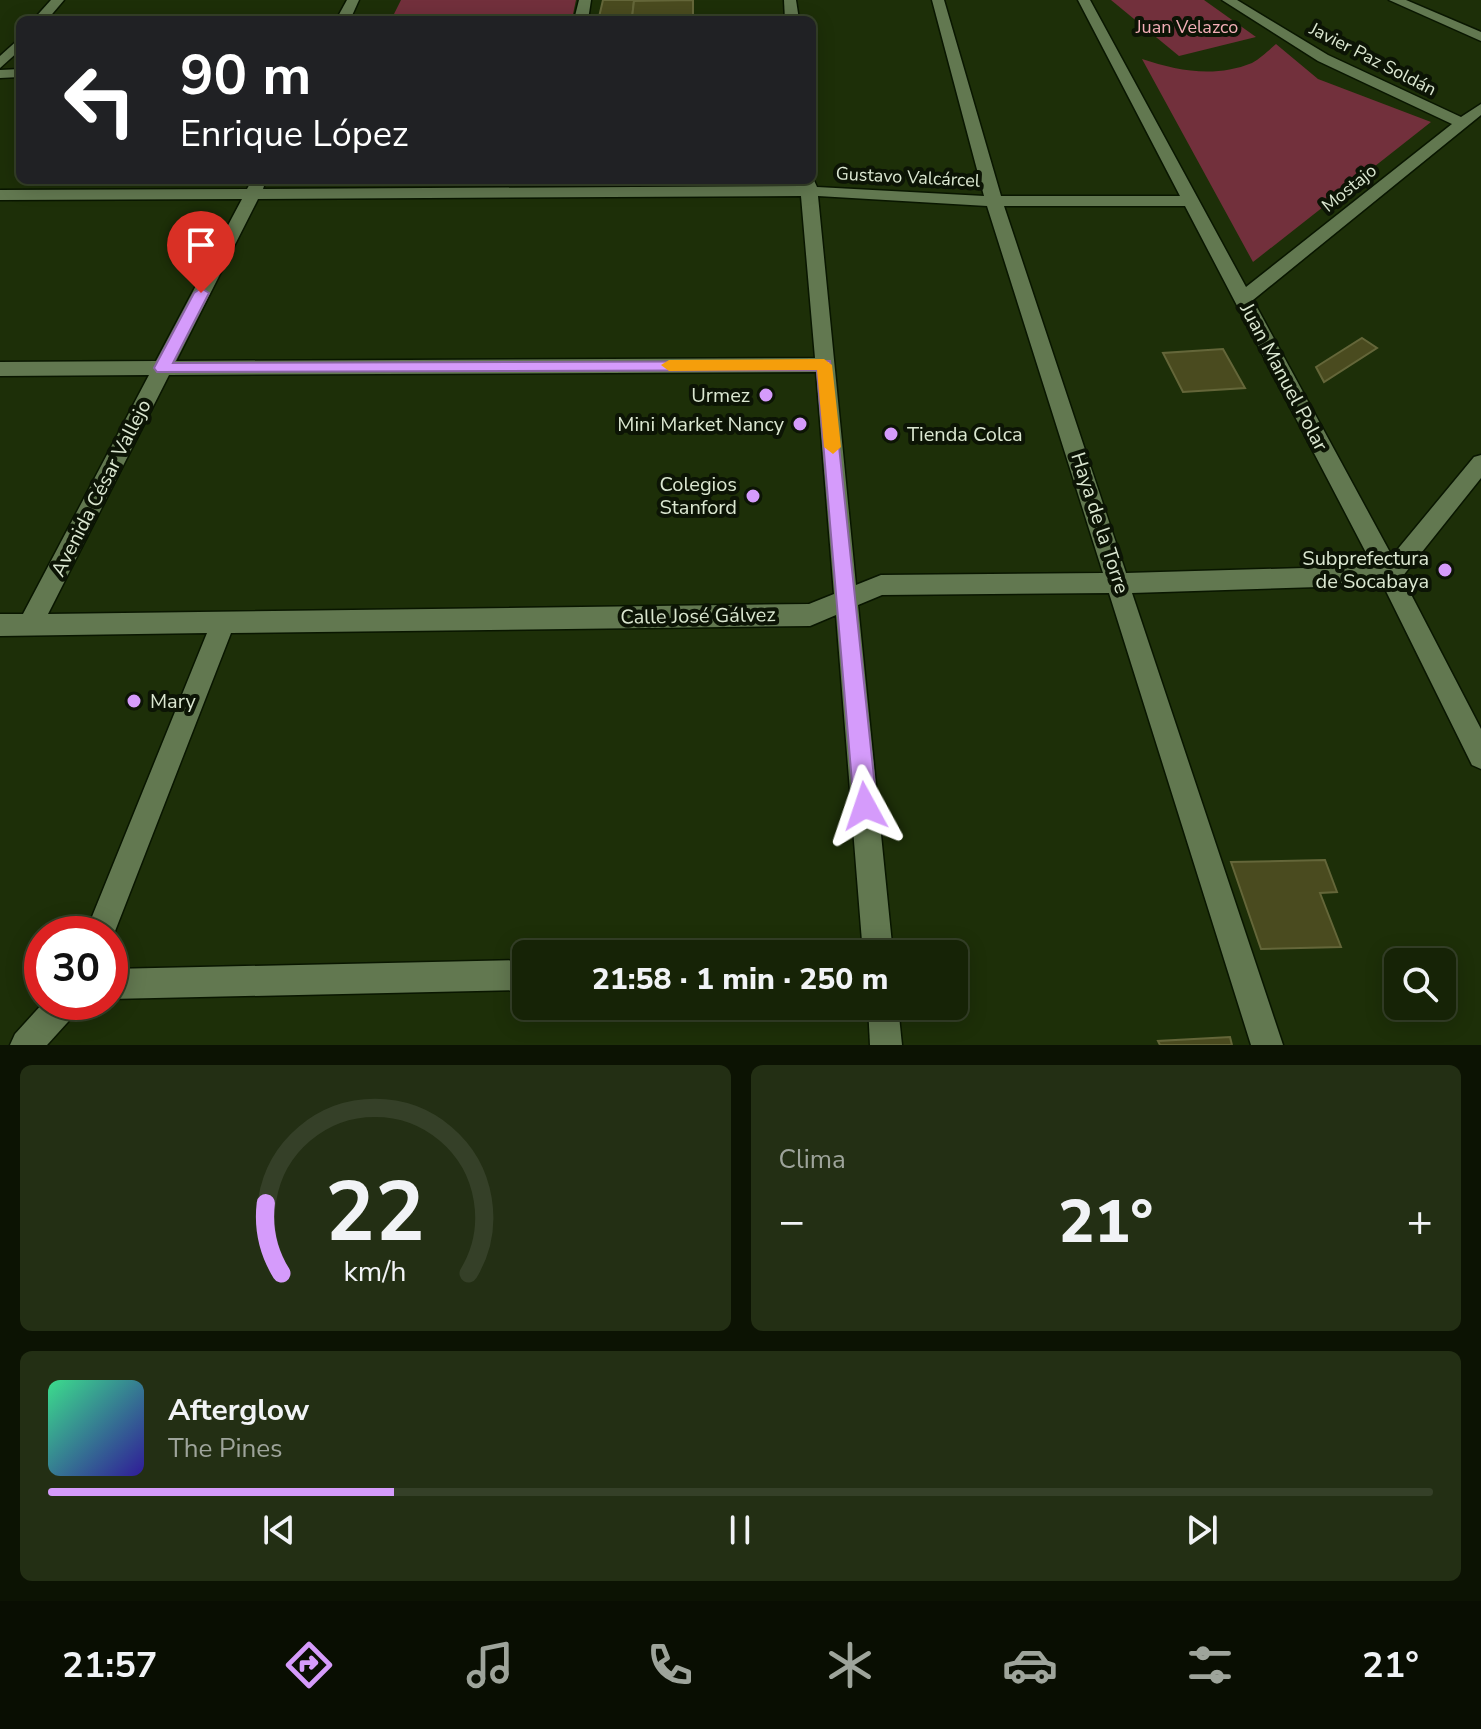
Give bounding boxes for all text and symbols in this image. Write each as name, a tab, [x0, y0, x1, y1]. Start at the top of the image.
park label: Juan Velazco	[1135, 15, 1238, 39]
street label: Javier Paz Soldán	[1305, 16, 1441, 101]
text: 90 m	[180, 37, 311, 114]
icon: left	[48, 48, 152, 152]
text: Enrique López	[180, 110, 408, 159]
street label: Mostajo	[1317, 159, 1381, 217]
street label: Gustavo Valcárcel	[835, 161, 981, 193]
pin	[167, 211, 235, 293]
icon: arrive	[179, 223, 223, 267]
street label: Juan Manuel Polar	[1233, 297, 1334, 456]
place label: Urmez	[691, 382, 750, 409]
marker: Urmez	[757, 386, 775, 404]
street label: Avenida César Vallejo	[45, 395, 157, 581]
place label: Mini Market Nancy	[617, 411, 785, 438]
marker: Mini Market Nancy	[791, 415, 809, 433]
place label: Tienda Colca	[907, 421, 1023, 448]
marker: Tienda Colca	[882, 425, 900, 443]
street label: Haya de la Torre	[1064, 449, 1136, 597]
place label: Colegios Stanford	[660, 471, 737, 521]
marker: Colegios Stanford	[744, 487, 762, 505]
place label: Subprefectura de Socabaya	[1302, 545, 1429, 595]
marker: Subprefectura de Socabaya	[1436, 561, 1454, 579]
street label: Calle José Gálvez	[620, 601, 776, 631]
place label: Mary	[150, 688, 196, 715]
marker: Mary	[125, 692, 143, 710]
position arrow	[823, 764, 907, 848]
speed limit sign: 30	[24, 916, 128, 1020]
map controls	[1384, 948, 1456, 1020]
button: search	[1384, 948, 1456, 1020]
text: 21:58 · 1 min · 250 m	[592, 959, 888, 1000]
text: Clima	[779, 1142, 846, 1177]
text: 22	[325, 1156, 425, 1269]
text: 21°	[1058, 1181, 1153, 1263]
text: −	[779, 1192, 805, 1252]
text: +	[1407, 1192, 1433, 1252]
text: km/h	[344, 1252, 407, 1291]
text: Afterglow	[168, 1390, 309, 1431]
text: The Pines	[168, 1431, 283, 1466]
icon: previous	[257, 1508, 301, 1552]
icon: pause	[718, 1508, 762, 1552]
icon: next	[1180, 1508, 1224, 1552]
icon: directions	[281, 1637, 337, 1693]
icon: music	[462, 1637, 518, 1693]
icon: phone	[642, 1637, 698, 1693]
icon: climate	[822, 1637, 878, 1693]
icon: car	[1002, 1637, 1058, 1693]
icon: filters	[1182, 1637, 1238, 1693]
text: 21:57	[62, 1641, 157, 1690]
text: 21°	[1362, 1641, 1419, 1690]

